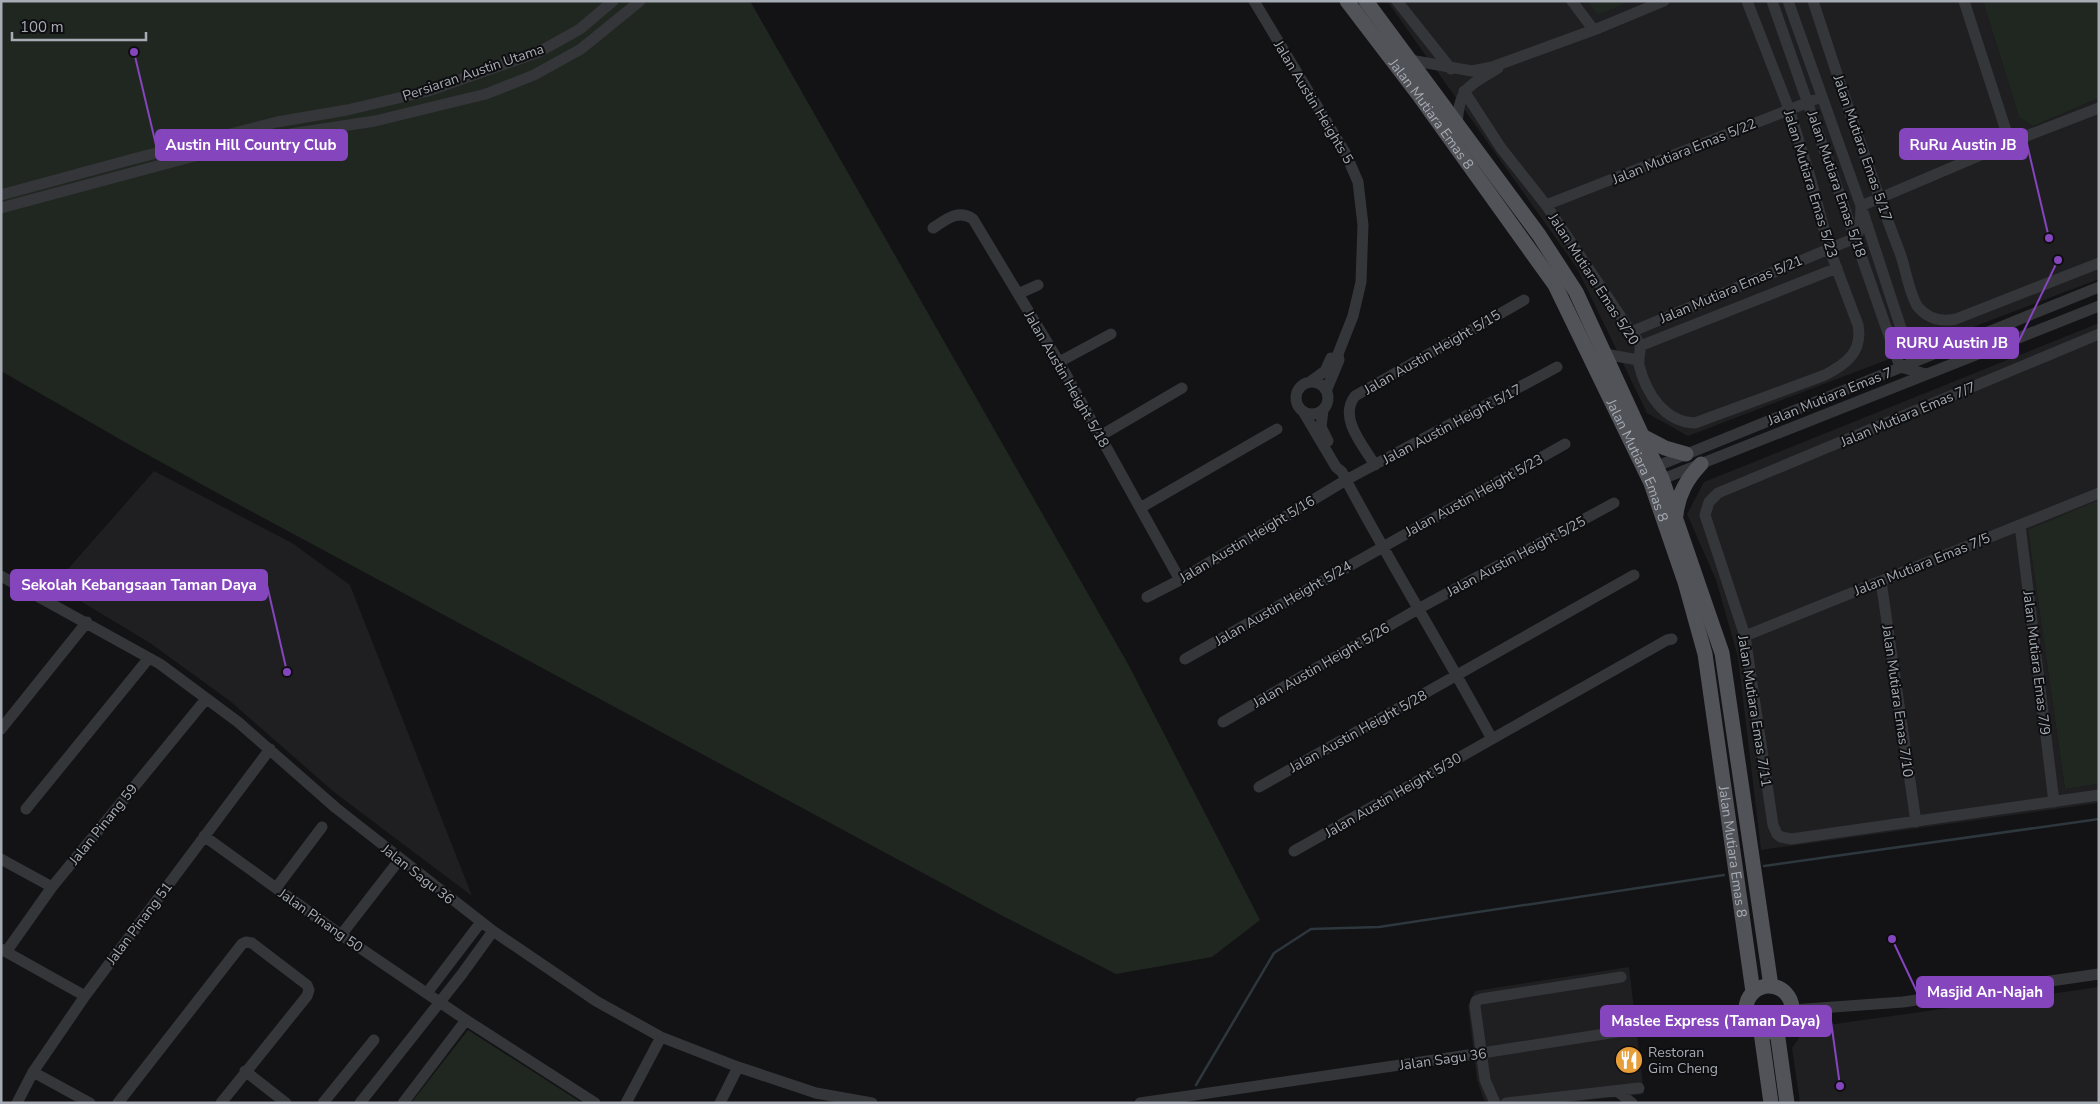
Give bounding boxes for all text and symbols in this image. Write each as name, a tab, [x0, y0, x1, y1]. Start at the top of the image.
scale bar	[12, 10, 146, 42]
text: 100 m	[20, 17, 64, 37]
street label: Jalan Austin Heights 5	[1269, 36, 1358, 167]
street label: Persiaran Austin Utama	[400, 39, 547, 106]
street label: Jalan Mutiara Emas 8	[1384, 54, 1478, 173]
street label: Jalan Mutiara Emas 5/17	[1828, 72, 1896, 224]
street label: Jalan Mutiara Emas 5/23	[1779, 107, 1842, 260]
street label: Jalan Mutiara Emas 5/18	[1802, 108, 1870, 260]
street label: Jalan Mutiara Emas 5/22	[1609, 114, 1759, 189]
callout: RuRu Austin JB	[1900, 129, 2027, 159]
callout: Austin Hill Country Club	[156, 130, 347, 160]
text: Austin Hill Country Club	[166, 135, 337, 155]
text: RuRu Austin JB	[1909, 135, 2017, 155]
street label: Jalan Mutiara Emas 5/20	[1543, 209, 1643, 349]
street label: Jalan Mutiara Emas 5/21	[1656, 251, 1806, 329]
street label: Jalan Austin Height 5/15	[1360, 306, 1504, 400]
street label: Jalan Austin Height 5/18	[1019, 307, 1113, 451]
callout: RURU Austin JB	[1886, 328, 2018, 358]
text: RURU Austin JB	[1896, 333, 2008, 353]
street label: Jalan Mutiara Emas 7	[1764, 363, 1895, 431]
street label: Jalan Mutiara Emas 7/7	[1837, 377, 1979, 452]
street label: Jalan Austin Height 5/17	[1379, 380, 1525, 470]
street label: Jalan Mutiara Emas 8	[1601, 395, 1673, 524]
street label: Jalan Austin Height 5/23	[1401, 450, 1546, 542]
street label: Jalan Austin Height 5/16	[1175, 491, 1318, 588]
street label: Jalan Austin Height 5/25	[1443, 512, 1589, 602]
street label: Jalan Mutiara Emas 7/5	[1850, 528, 1993, 601]
street label: Jalan Austin Height 5/24	[1211, 557, 1355, 651]
callout: Sekolah Kebangsaan Taman Daya	[11, 570, 267, 600]
text: Sekolah Kebangsaan Taman Daya	[21, 575, 257, 595]
street label: Jalan Mutiara Emas 7/9	[2018, 589, 2055, 736]
street label: Jalan Austin Height 5/26	[1249, 619, 1393, 713]
street label: Jalan Mutiara Emas 7/10	[1877, 623, 1918, 778]
street label: Jalan Mutiara Emas 7/11	[1733, 633, 1776, 788]
street label: Jalan Austin Height 5/28	[1285, 686, 1430, 778]
street label: Jalan Austin Height 5/30	[1321, 749, 1465, 843]
street label: Jalan Pinang 59	[64, 780, 142, 870]
street label: Jalan Mutiara Emas 8	[1714, 783, 1751, 919]
street label: Jalan Sagu 36	[377, 839, 458, 909]
street label: Jalan Pinang 51	[101, 878, 177, 969]
street label: Jalan Pinang 50	[274, 884, 367, 957]
callout: Masjid An-Najah	[1917, 977, 2053, 1007]
text: Masjid An-Najah	[1927, 982, 2043, 1002]
callout: Maslee Express (Taman Daya)	[1601, 1006, 1831, 1036]
text: Maslee Express (Taman Daya)	[1611, 1011, 1821, 1031]
place label: Restoran Gim Cheng	[1648, 1043, 1718, 1078]
street label: Jalan Sagu 36	[1397, 1044, 1488, 1075]
restaurant icon: Restoran Gim Cheng	[1614, 1045, 1644, 1075]

